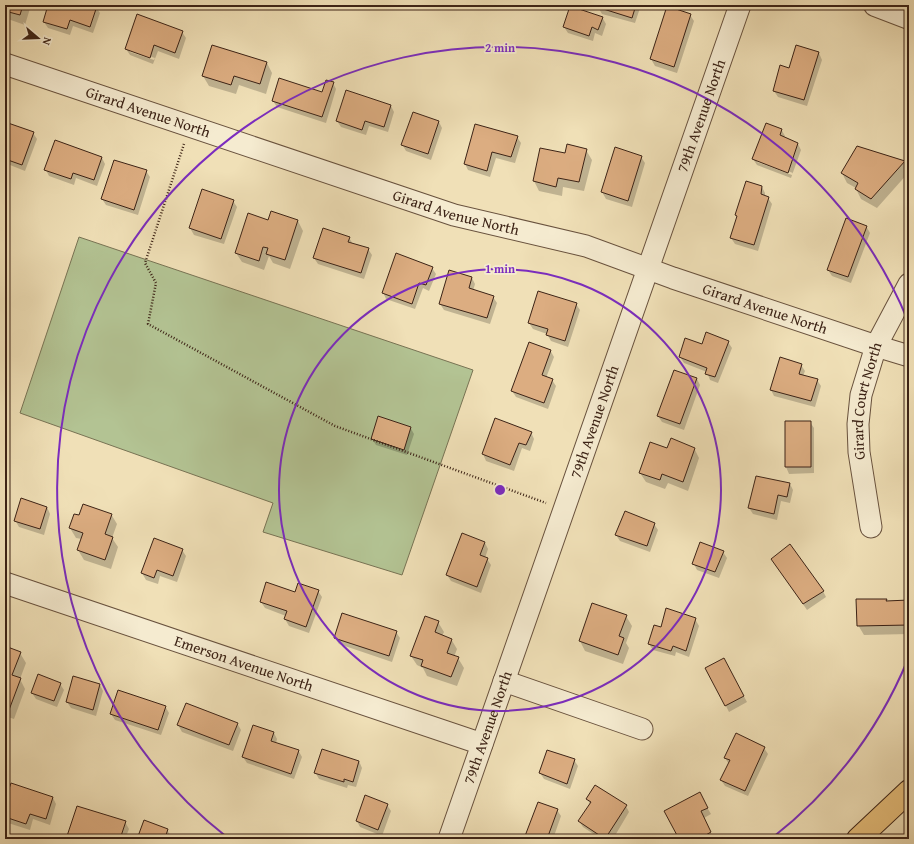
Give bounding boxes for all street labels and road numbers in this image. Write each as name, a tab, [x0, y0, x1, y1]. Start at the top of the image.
street label: 79th Avenue North	[671, 56, 730, 175]
street label: Girard Avenue North	[83, 81, 214, 143]
street label: Girard Avenue North	[390, 184, 522, 240]
street label: Girard Avenue North	[700, 278, 831, 339]
street label: Girard Court North	[847, 339, 887, 461]
street label: 79th Avenue North	[565, 362, 624, 481]
street label: Emerson Avenue North	[172, 630, 317, 696]
street label: 79th Avenue North	[458, 668, 517, 787]

